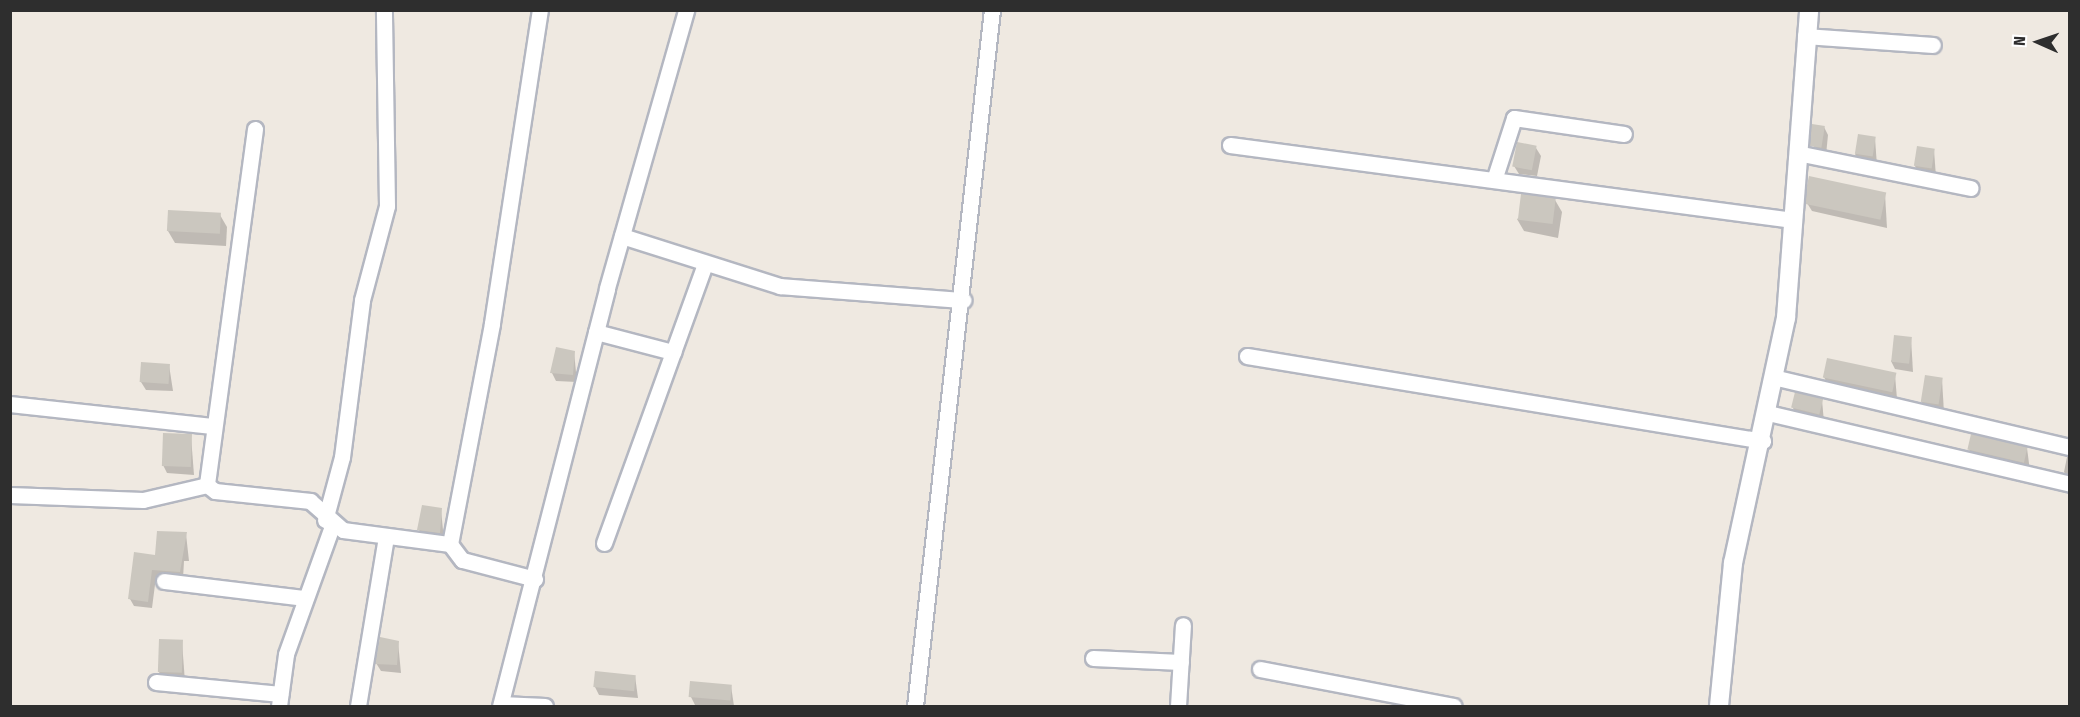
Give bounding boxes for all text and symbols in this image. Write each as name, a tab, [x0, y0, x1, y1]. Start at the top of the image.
north arrow	[2008, 12, 2068, 72]
text: N	[2010, 36, 2029, 46]

